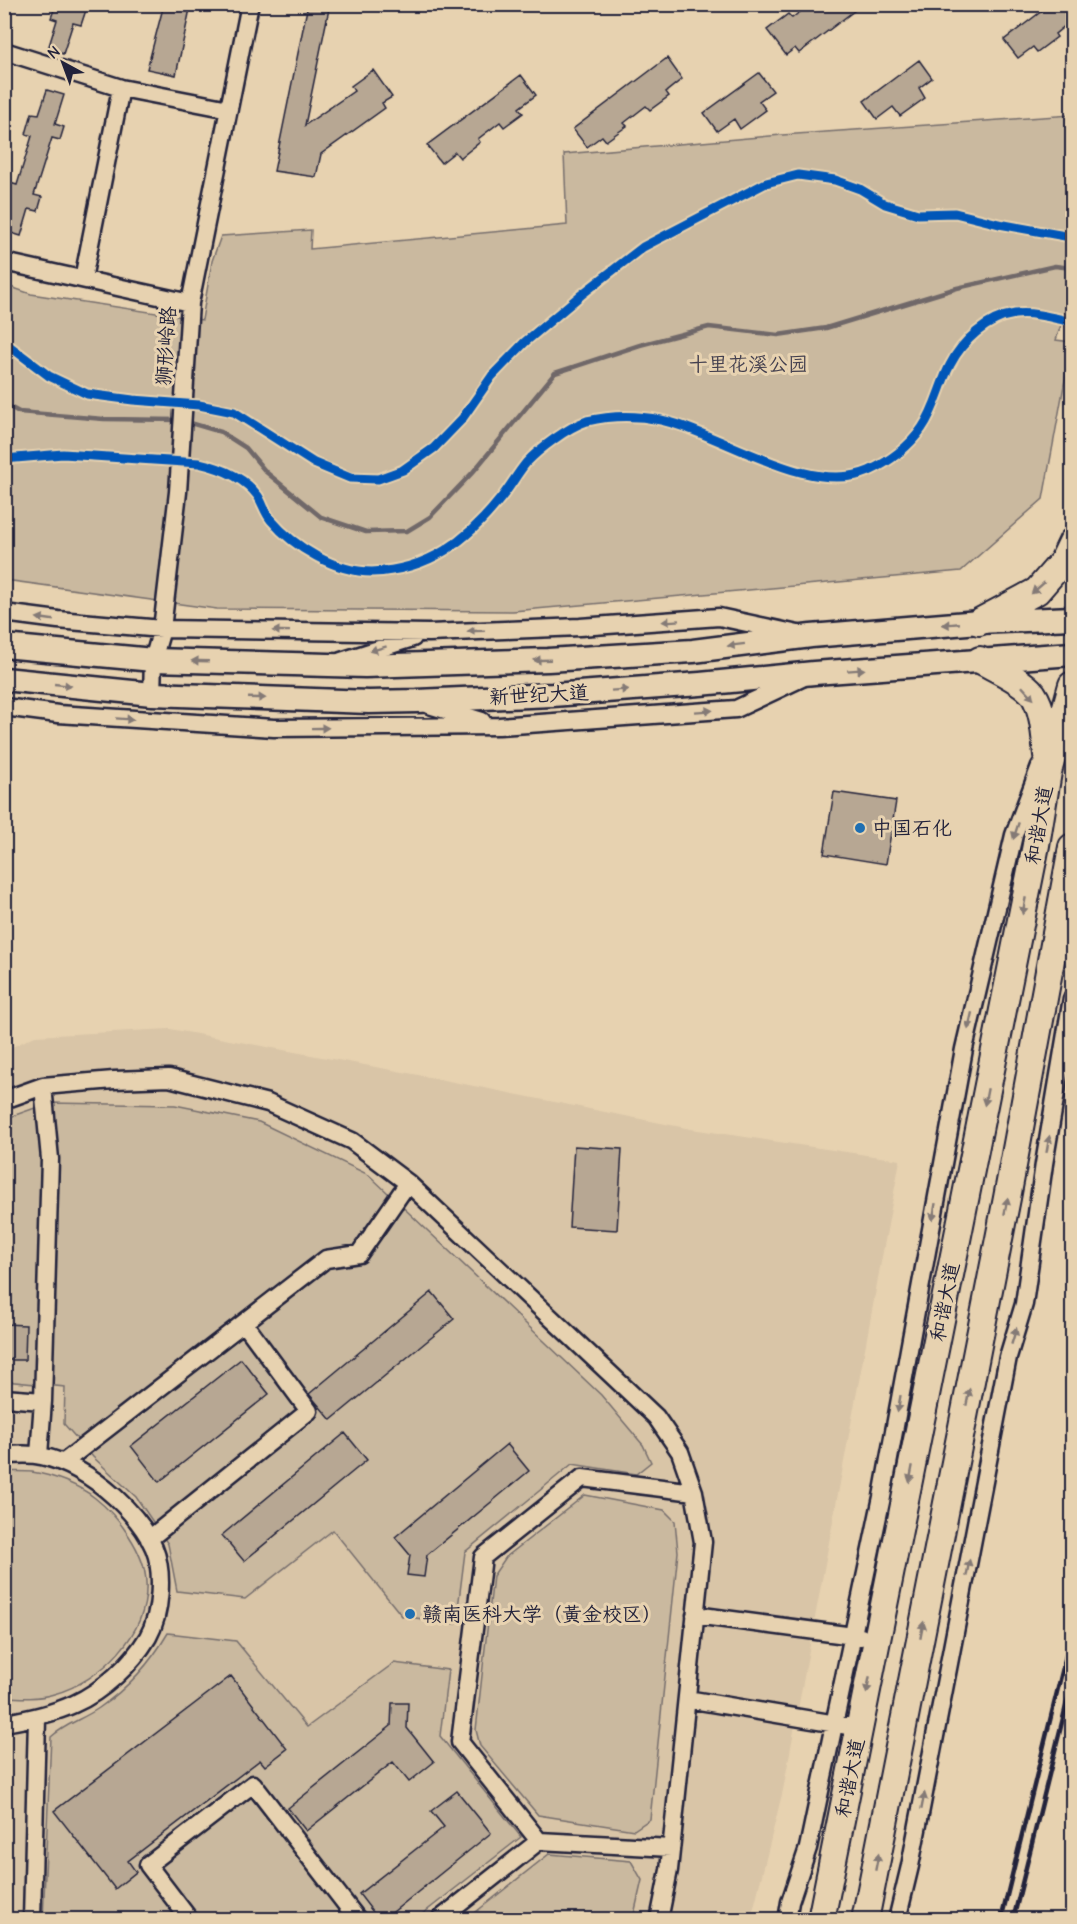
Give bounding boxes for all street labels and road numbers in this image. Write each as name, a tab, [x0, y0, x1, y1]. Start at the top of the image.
street label: 狮形岭路	[152, 304, 180, 387]
street label: 新世纪大道	[488, 681, 590, 709]
street label: 和谐大道	[1021, 784, 1057, 866]
street label: 和谐大道	[926, 1261, 964, 1343]
street label: 和谐大道	[831, 1737, 869, 1819]

